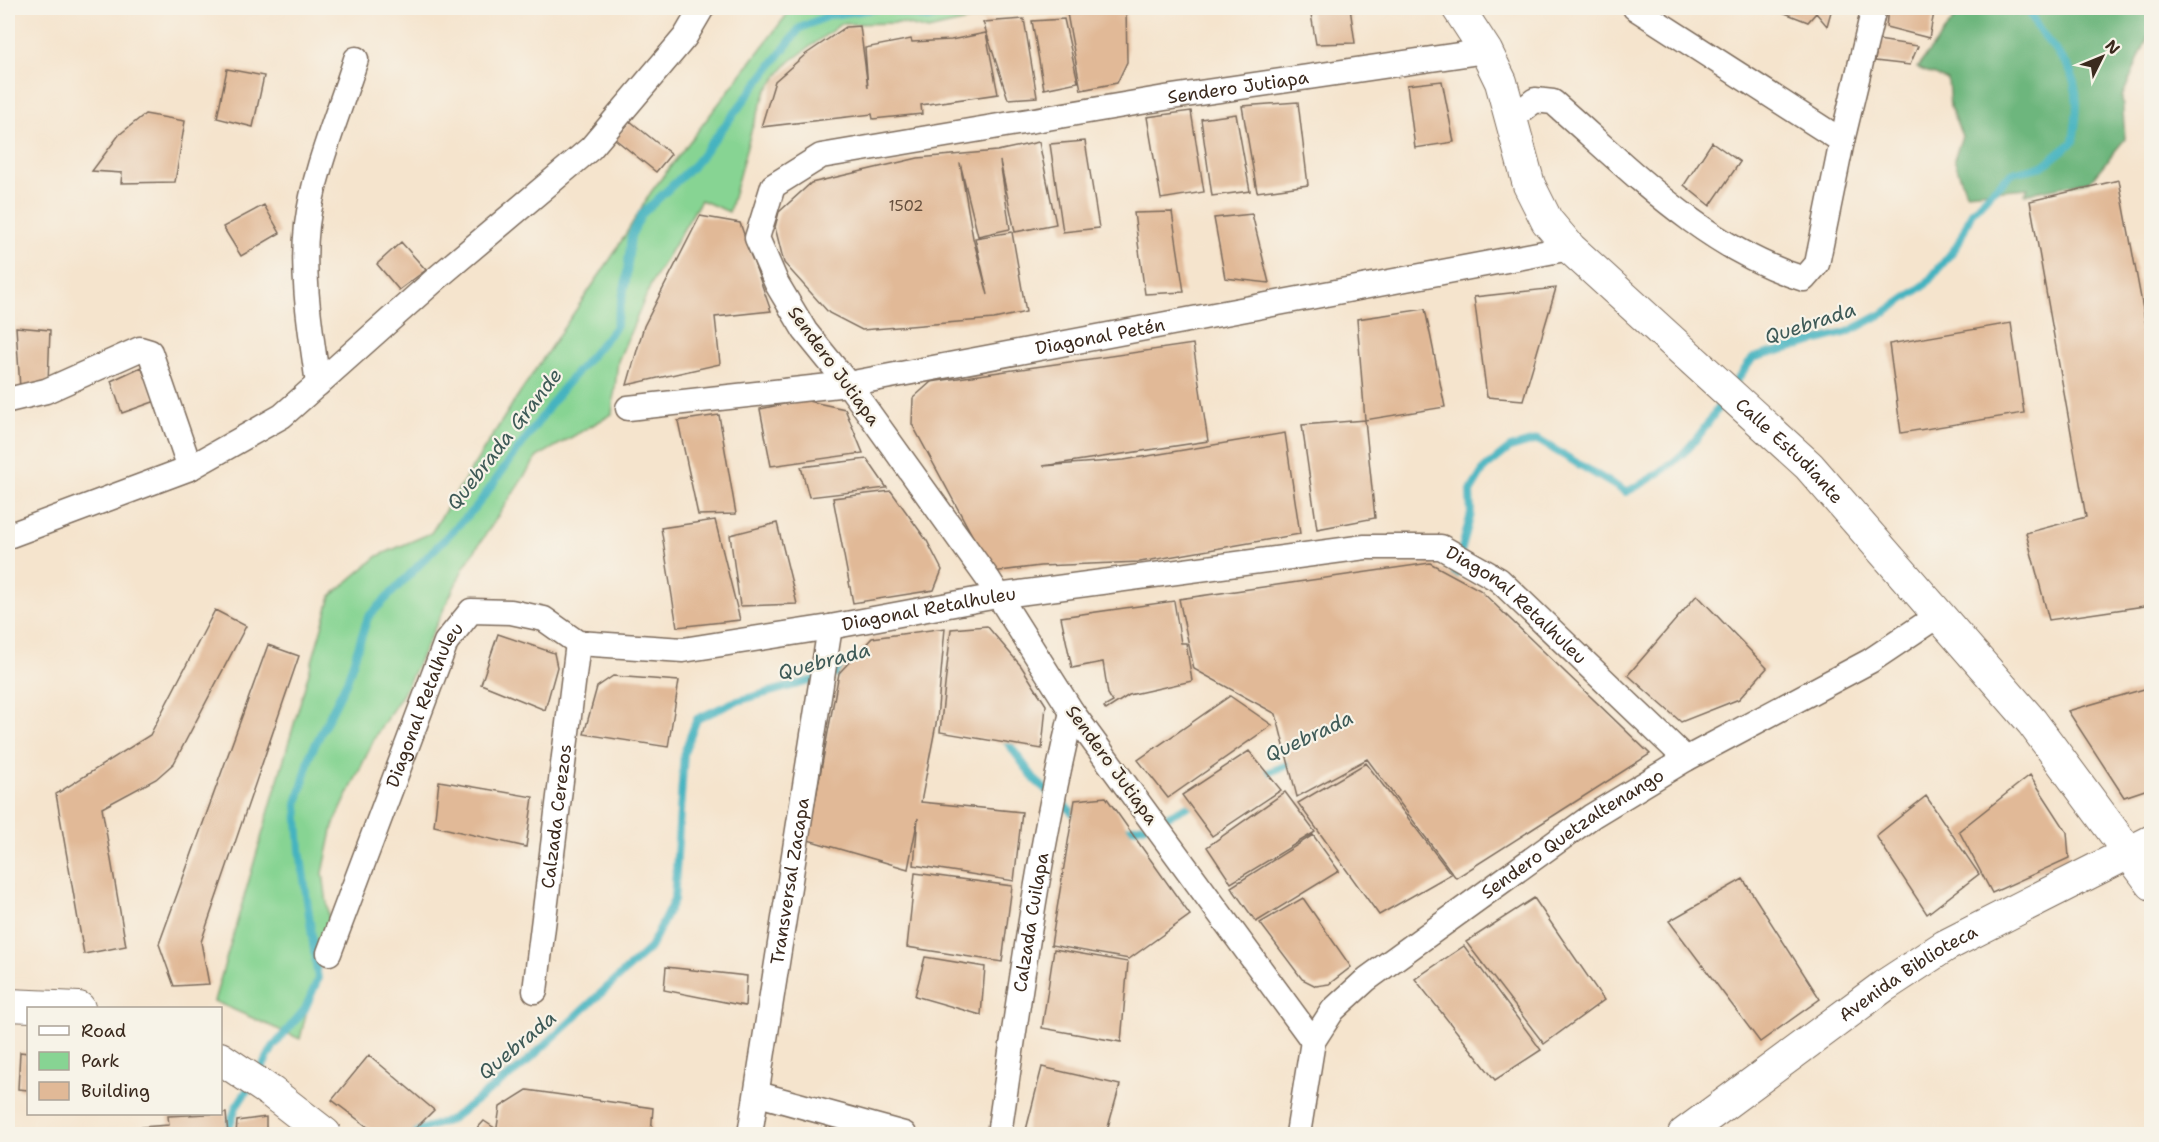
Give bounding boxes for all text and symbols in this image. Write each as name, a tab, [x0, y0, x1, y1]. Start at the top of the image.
north arrow	[2072, 27, 2132, 87]
text: N	[2101, 35, 2125, 59]
street label: Sendero Jutiapa	[1166, 65, 1310, 109]
house number: 1502	[888, 196, 924, 216]
water label: Quebrada	[1761, 296, 1859, 350]
street label: Sendero Jutiapa	[782, 301, 886, 431]
street label: Diagonal Petén	[1034, 313, 1167, 360]
water label: Quebrada Grande	[440, 363, 568, 515]
street label: Calle Estudiante	[1730, 393, 1848, 509]
street label: Diagonal Retalhuleu	[1441, 540, 1592, 669]
street label: Diagonal Retalhuleu	[840, 582, 1017, 637]
street label: Diagonal Retalhuleu	[380, 617, 469, 791]
water label: Quebrada	[775, 636, 873, 686]
street label: Sendero Jutiapa	[1060, 700, 1164, 830]
water label: Quebrada	[1261, 704, 1357, 768]
street label: Calzada Cerezos	[536, 743, 577, 890]
street label: Sendero Quetzaltenango	[1476, 763, 1669, 904]
street label: Transversal Zacapa	[765, 796, 815, 966]
street label: Calzada Cuilapa	[1008, 851, 1054, 994]
street label: Avenida Biblioteca	[1834, 920, 1981, 1027]
water label: Quebrada	[472, 1005, 562, 1085]
legend	[27, 1007, 222, 1115]
text: Road	[81, 1019, 126, 1043]
text: Park	[81, 1049, 120, 1073]
text: Building	[81, 1079, 150, 1103]

